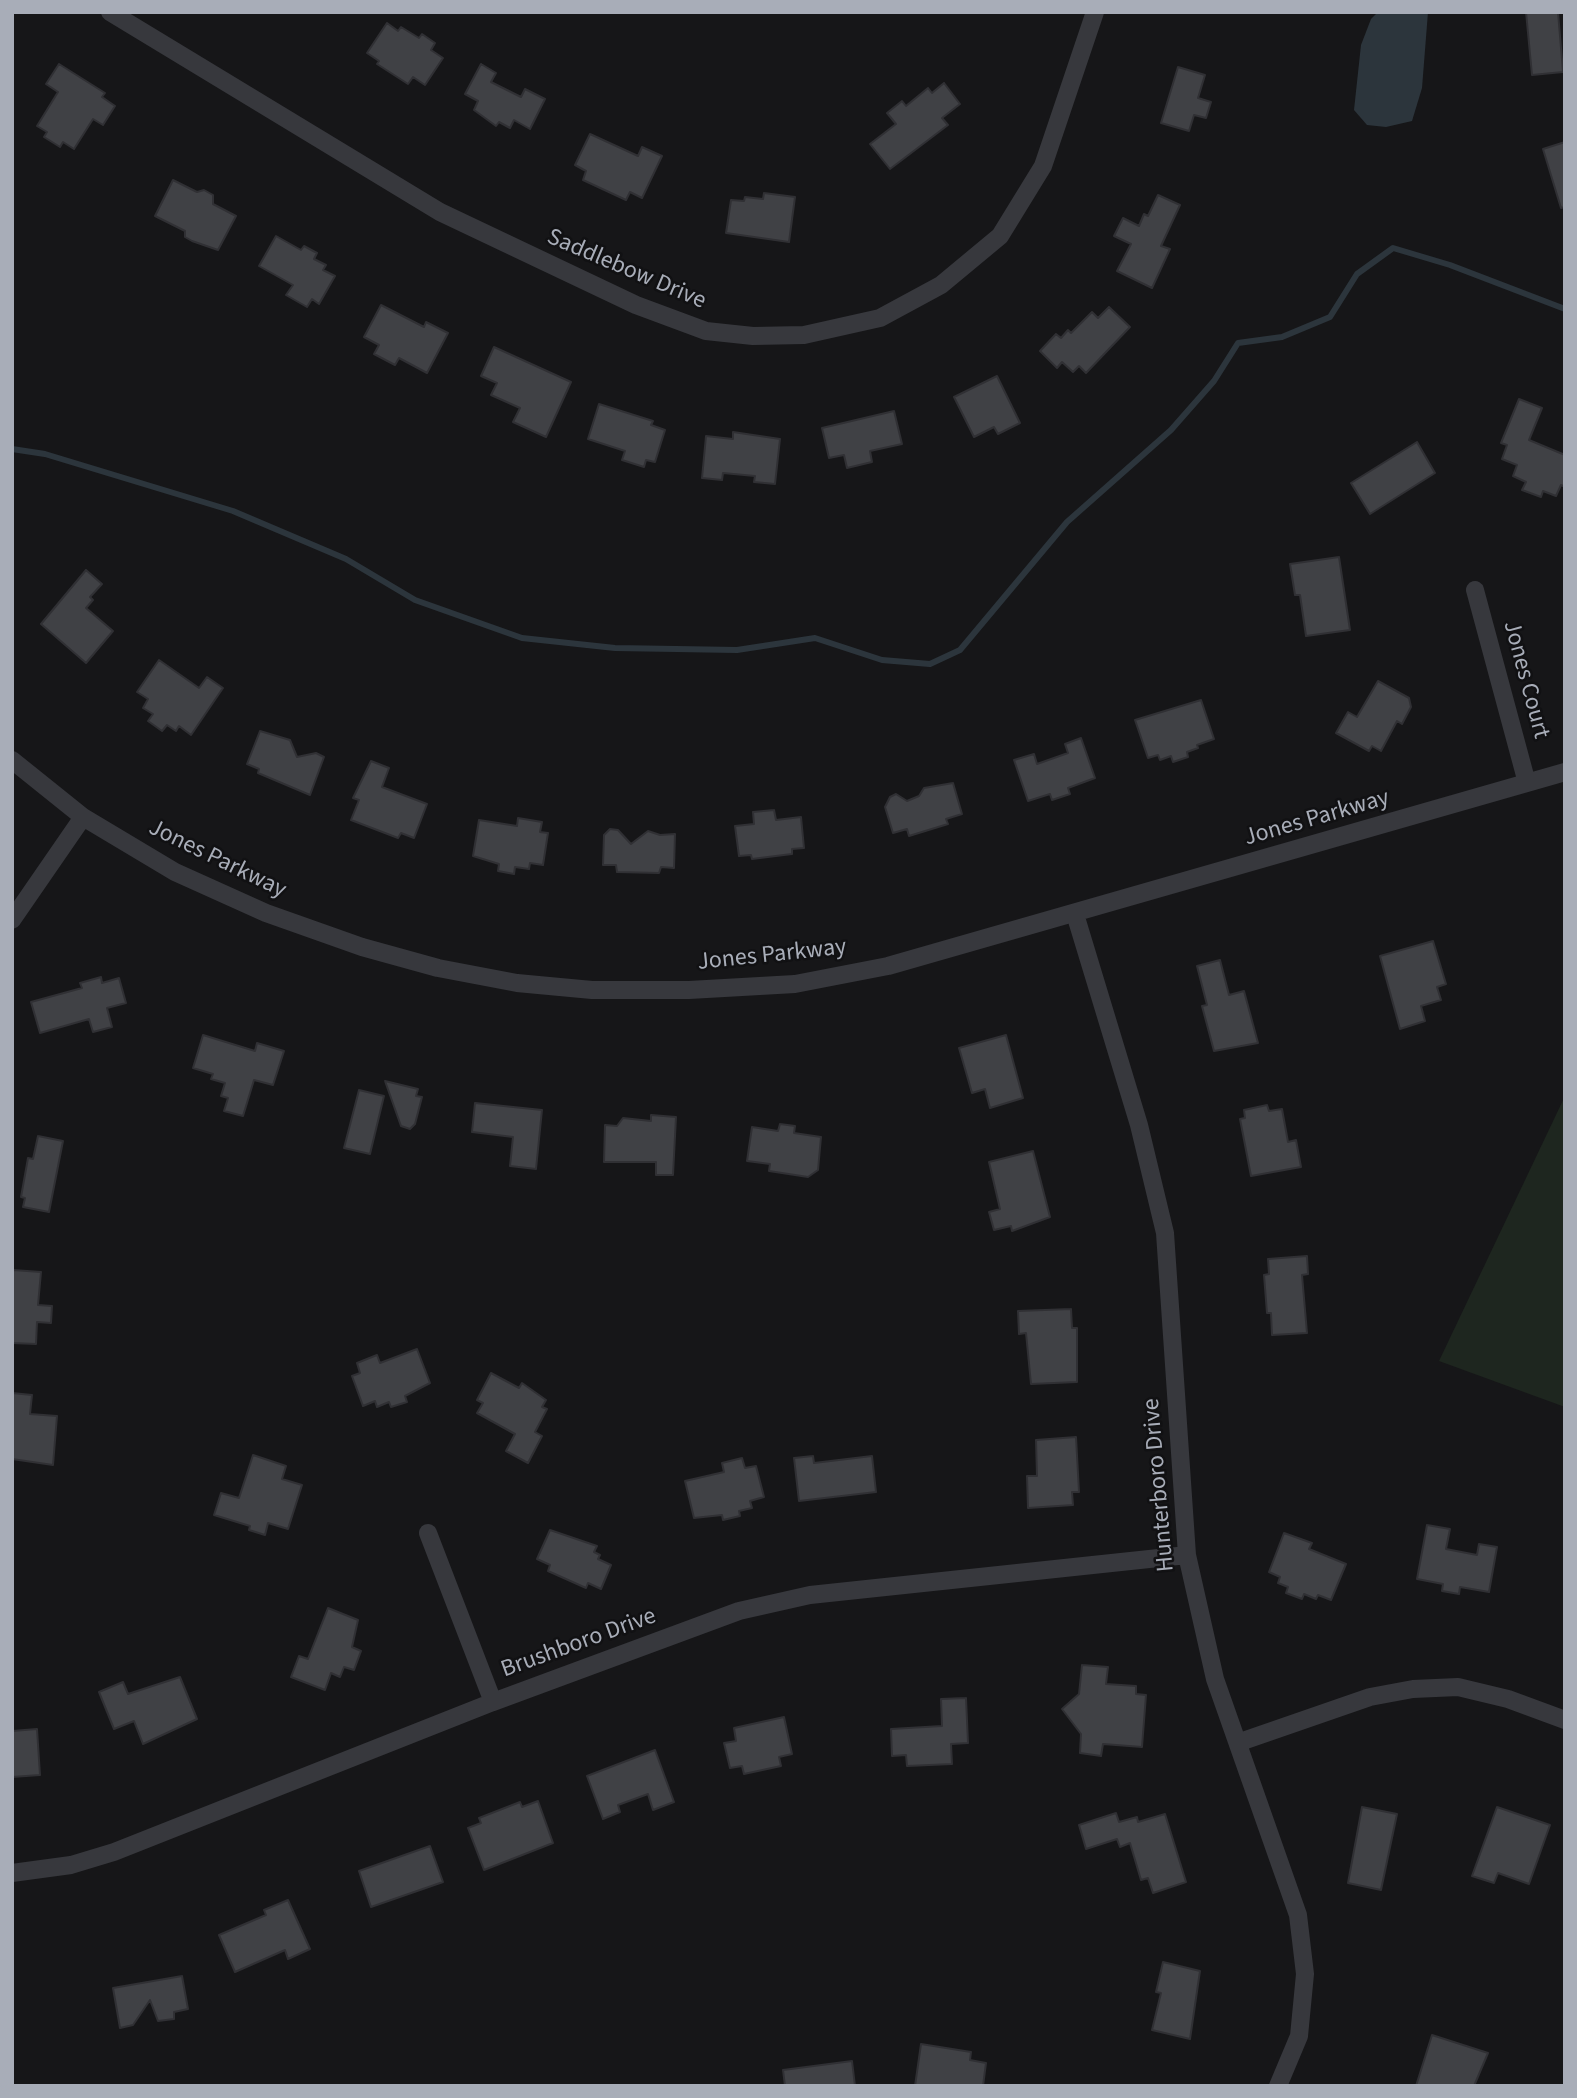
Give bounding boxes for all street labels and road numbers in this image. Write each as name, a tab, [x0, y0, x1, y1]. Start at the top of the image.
street label: Saddlebow Drive	[542, 224, 710, 316]
street label: Jones Court	[1495, 618, 1555, 742]
street label: Jones Parkway	[1241, 785, 1393, 853]
street label: Jones Parkway	[143, 814, 291, 906]
street label: Jones Parkway	[696, 934, 848, 978]
street label: Hunterboro Drive	[1138, 1397, 1182, 1573]
street label: Brushboro Drive	[498, 1603, 660, 1685]

